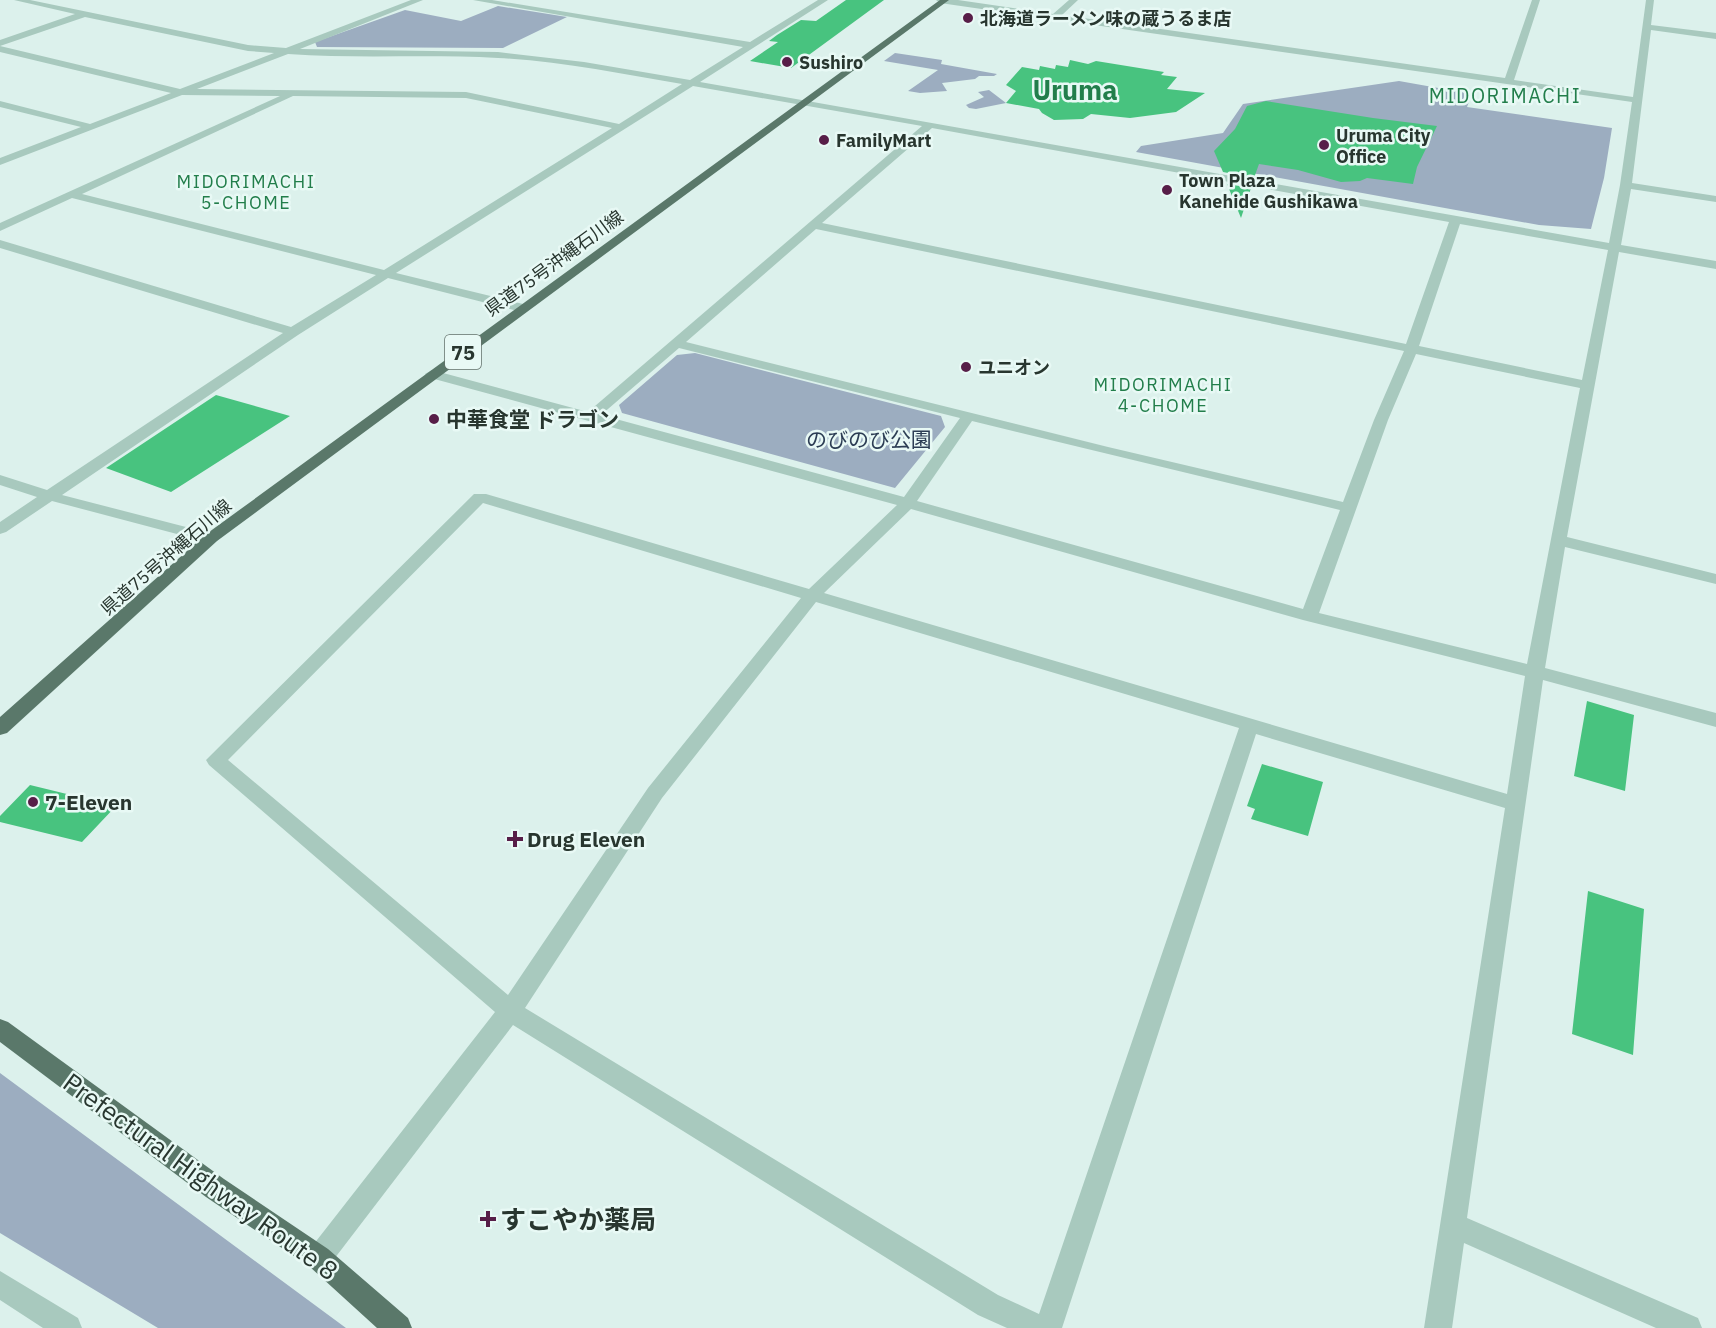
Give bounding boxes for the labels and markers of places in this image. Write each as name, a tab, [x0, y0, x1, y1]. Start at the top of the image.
place label: 北海道ラーメン味の蔵うるま店	[980, 7, 1231, 30]
marker: 北海道ラーメン味の蔵うるま店	[961, 11, 975, 25]
place label: Sushiro	[799, 51, 863, 74]
marker: Sushiro	[780, 55, 794, 69]
place label: Uruma City Office	[1336, 124, 1431, 168]
place label: FamilyMart	[836, 129, 932, 152]
marker: FamilyMart	[817, 133, 831, 147]
marker: Uruma City Office	[1317, 138, 1331, 152]
place label: Town Plaza Kanehide Gushikawa	[1179, 169, 1358, 213]
marker: Town Plaza Kanehide Gushikawa	[1160, 183, 1174, 197]
place label: ユニオン	[978, 356, 1050, 379]
marker: ユニオン	[959, 360, 973, 374]
place label: 中華食堂 ドラゴン	[446, 405, 619, 433]
marker: 中華食堂 ドラゴン	[427, 412, 441, 426]
place label: 7-Eleven	[45, 788, 132, 816]
marker: 7-Eleven	[26, 795, 40, 809]
place label: Drug Eleven	[527, 825, 645, 853]
marker: Drug Eleven	[508, 832, 522, 846]
place label: すこやか薬局	[500, 1202, 656, 1236]
marker: すこやか薬局	[481, 1212, 495, 1226]

